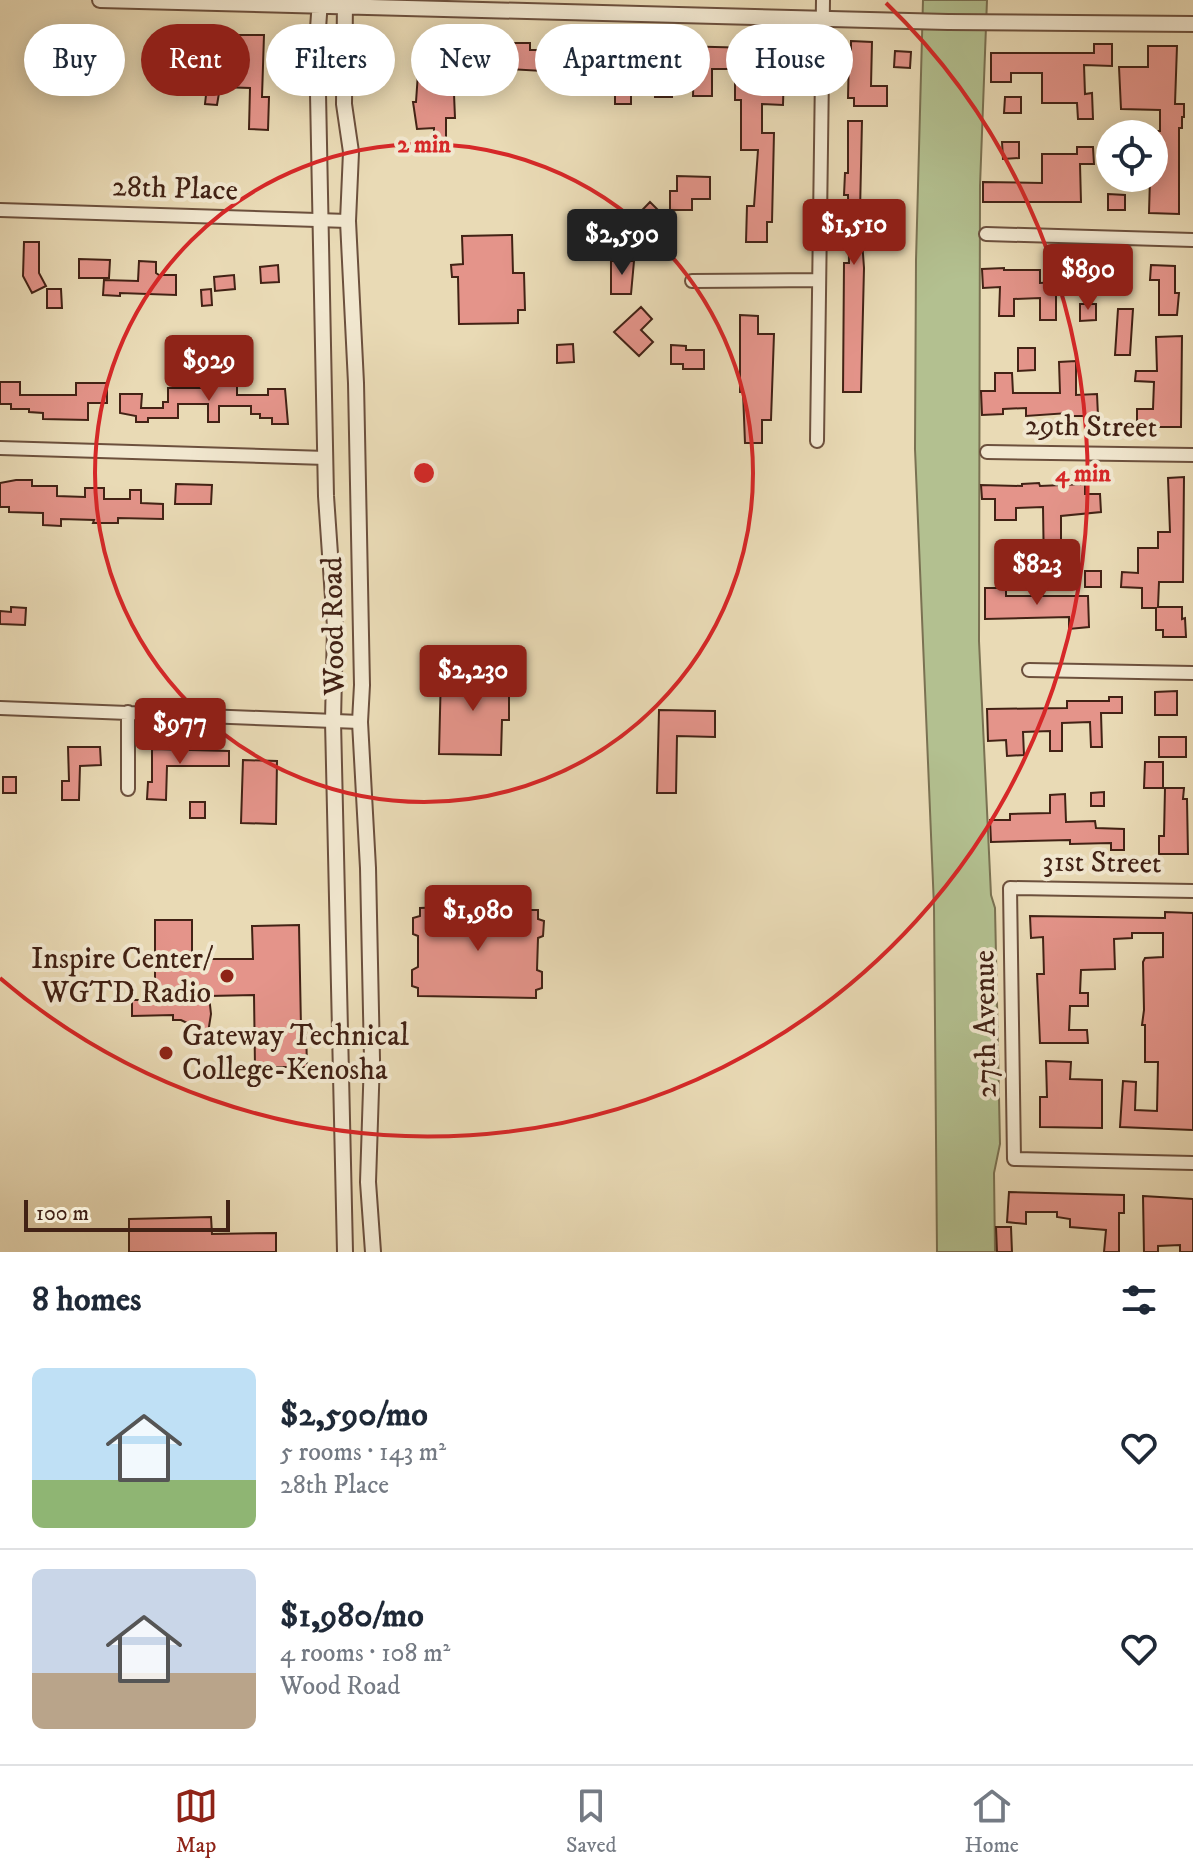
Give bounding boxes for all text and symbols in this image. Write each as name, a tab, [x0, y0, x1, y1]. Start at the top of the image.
chip: Buy	[24, 24, 125, 96]
chip: Rent	[141, 24, 250, 96]
chip: Filters	[266, 24, 395, 96]
chip: New	[411, 24, 519, 96]
chip: Apartment	[535, 24, 710, 96]
chip: House	[726, 24, 853, 96]
map controls	[1096, 120, 1168, 192]
button: locate	[1096, 120, 1168, 192]
text: 2 min	[397, 130, 451, 160]
street label: 28th Place	[111, 168, 239, 210]
pin: $1,510	[789, 199, 919, 267]
text: $1,510	[821, 208, 887, 241]
pin: $2,590	[557, 209, 687, 277]
text: $2,590	[585, 218, 659, 251]
pin: $890	[1041, 244, 1135, 312]
text: $890	[1061, 253, 1115, 286]
pin: $929	[162, 335, 256, 403]
text: $929	[183, 344, 235, 377]
street label: 29th Street	[1024, 407, 1158, 447]
centre of rings	[410, 459, 438, 487]
text: 4 min	[1055, 459, 1111, 489]
pin: $823	[990, 539, 1084, 607]
text: $823	[1012, 548, 1062, 581]
street label: Wood Road	[314, 556, 354, 697]
pin: $2,230	[408, 645, 538, 713]
text: $2,230	[438, 654, 508, 687]
pin: $977	[133, 698, 227, 766]
text: $977	[153, 707, 207, 740]
street label: 31st Street	[1042, 843, 1162, 883]
pin: $1,980	[413, 885, 543, 953]
text: $1,980	[443, 894, 513, 927]
place label: Inspire Center/ WGTD Radio	[31, 941, 214, 1012]
street label: 27th Avenue	[966, 950, 1006, 1098]
marker: Inspire Center/ WGTD Radio	[218, 967, 236, 985]
place label: Gateway Technical College-Kenosha	[182, 1018, 409, 1089]
marker: Gateway Technical College-Kenosha	[157, 1044, 175, 1062]
scale bar	[24, 1196, 230, 1232]
text: 100 m	[36, 1200, 89, 1227]
icon: filters	[1117, 1278, 1161, 1322]
text: 8 homes	[32, 1279, 141, 1321]
text: $2,590/mo	[280, 1394, 428, 1436]
icon: home	[96, 1400, 192, 1496]
icon: heart	[1117, 1426, 1161, 1470]
text: 5 rooms · 143 m²	[280, 1436, 446, 1469]
text: 28th Place	[280, 1469, 389, 1502]
text: $1,980/mo	[280, 1595, 424, 1637]
icon: home	[96, 1601, 192, 1697]
icon: heart	[1117, 1627, 1161, 1671]
text: 4 rooms · 108 m²	[280, 1637, 450, 1670]
text: Wood Road	[280, 1670, 400, 1703]
tab: Map	[174, 1784, 218, 1859]
tab: Saved	[566, 1784, 617, 1859]
tab: Home	[965, 1784, 1019, 1859]

